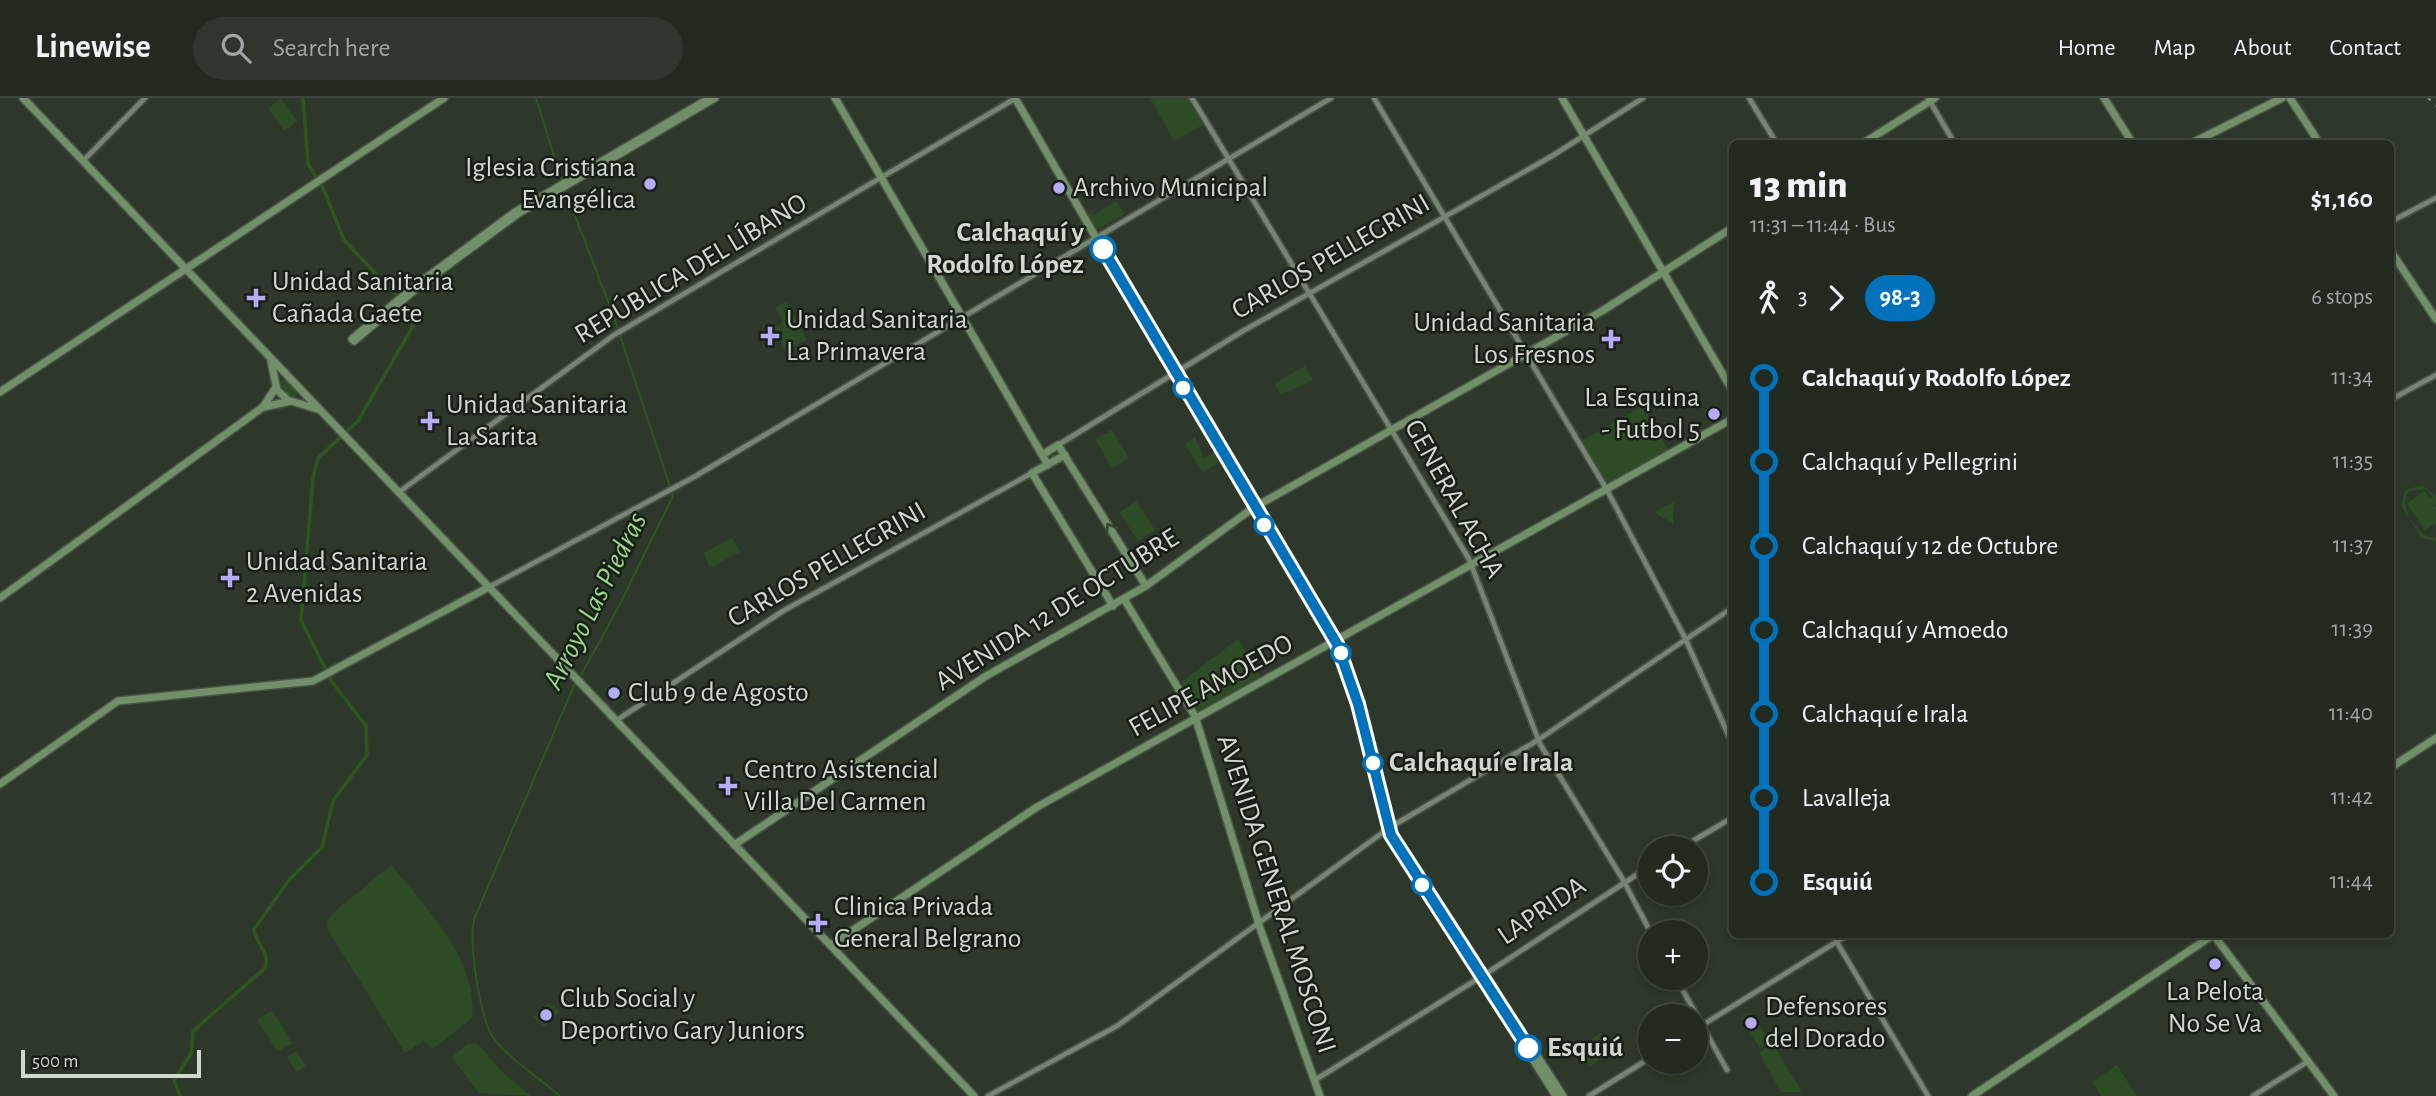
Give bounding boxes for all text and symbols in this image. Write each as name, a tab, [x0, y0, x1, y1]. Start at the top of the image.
search box	[193, 17, 683, 80]
icon: search	[217, 29, 255, 67]
text: Linewise	[35, 31, 151, 64]
text: Search here	[273, 35, 390, 61]
text: Home	[2058, 36, 2116, 60]
text: Map	[2154, 36, 2196, 60]
text: About	[2234, 36, 2291, 60]
text: Contact	[2329, 36, 2401, 60]
place label: Iglesia Cristiana Evangélica	[465, 154, 636, 214]
text: 13 min	[1750, 167, 1848, 205]
place label: Archivo Municipal	[1073, 174, 1268, 202]
marker: Iglesia Cristiana Evangélica	[642, 176, 658, 192]
marker: Archivo Municipal	[1051, 180, 1067, 196]
street label: REPÚBLICA DEL LÍBANO	[569, 186, 812, 349]
text: $1,160	[2311, 186, 2373, 212]
street label: CARLOS PELLEGRINI	[1227, 189, 1435, 325]
text: 11:31 – 11:44 · Bus	[1750, 214, 1896, 237]
place label: Calchaquí y Rodolfo López	[926, 219, 1084, 279]
marker: Calchaquí y Rodolfo López	[1090, 236, 1116, 262]
place label: Unidad Sanitaria Cañada Gaete	[272, 268, 454, 328]
icon: walk	[1750, 279, 1788, 317]
icon: forward	[1817, 279, 1855, 317]
text: 3	[1798, 286, 1807, 309]
text: 98-3	[1879, 286, 1921, 310]
text: 6 stops	[2311, 286, 2373, 309]
marker: Unidad Sanitaria Cañada Gaete	[246, 288, 266, 308]
place label: Unidad Sanitaria La Primavera	[786, 306, 968, 366]
place label: Unidad Sanitaria Los Fresnos	[1413, 309, 1595, 369]
marker: Unidad Sanitaria La Primavera	[760, 326, 780, 346]
marker: Unidad Sanitaria Los Fresnos	[1601, 329, 1621, 349]
text: Calchaquí y Rodolfo López	[1802, 365, 2071, 391]
text: 11:34	[2331, 366, 2373, 389]
unlabelled marker	[1173, 378, 1193, 398]
place label: La Esquina - Futbol 5	[1584, 384, 1700, 444]
place label: Unidad Sanitaria La Sarita	[446, 391, 628, 451]
marker: La Esquina - Futbol 5	[1706, 406, 1722, 422]
marker: Unidad Sanitaria La Sarita	[420, 411, 440, 431]
street label: GENERAL ACHA	[1399, 415, 1509, 583]
text: Calchaquí y Pellegrini	[1802, 449, 2018, 475]
text: 11:35	[2333, 450, 2373, 473]
street label: CARLOS PELLEGRINI	[723, 497, 931, 633]
water label: Arroyo Las Piedras	[537, 508, 653, 695]
unlabelled marker	[1254, 515, 1274, 535]
one-way arrow	[1105, 523, 1118, 536]
street label: AVENIDA 12 DE OCTUBRE	[930, 524, 1184, 696]
text: Calchaquí y 12 de Octubre	[1802, 533, 2058, 559]
text: 11:37	[2333, 534, 2373, 557]
place label: Unidad Sanitaria 2 Avenidas	[246, 548, 428, 608]
marker: Unidad Sanitaria 2 Avenidas	[220, 568, 240, 588]
text: Calchaquí y Amoedo	[1802, 617, 2009, 643]
text: 11:39	[2332, 618, 2373, 641]
street label: FELIPE AMOEDO	[1124, 629, 1298, 743]
unlabelled marker	[1331, 643, 1351, 663]
place label: Club 9 de Agosto	[628, 679, 809, 707]
marker: Club 9 de Agosto	[606, 685, 622, 701]
text: Calchaquí e Irala	[1802, 701, 1968, 727]
text: 11:40	[2329, 702, 2373, 725]
street label: AVENIDA GENERAL MOSCONI	[1211, 731, 1341, 1057]
place label: Calchaquí e Irala	[1389, 749, 1573, 777]
marker: Calchaquí e Irala	[1363, 753, 1383, 773]
place label: Centro Asistencial Villa Del Carmen	[744, 756, 939, 816]
marker: Centro Asistencial Villa Del Carmen	[718, 776, 738, 796]
text: Lavalleja	[1802, 785, 1891, 811]
text: 11:42	[2330, 786, 2373, 809]
map controls	[1638, 836, 1708, 1074]
button: locate	[1638, 836, 1708, 906]
text: Esquiú	[1802, 869, 1873, 895]
text: 11:44	[2330, 870, 2373, 893]
street label: LAPRIDA	[1493, 872, 1591, 950]
unlabelled marker	[1412, 875, 1432, 895]
place label: Clinica Privada General Belgrano	[834, 893, 1022, 953]
marker: Clinica Privada General Belgrano	[808, 913, 828, 933]
button: +	[1638, 920, 1708, 990]
marker: La Pelota No Se Va	[2207, 956, 2223, 972]
place label: La Pelota No Se Va	[2166, 978, 2264, 1038]
place label: Club Social y Deportivo Gary Juniors	[560, 985, 805, 1045]
place label: Defensores del Dorado	[1765, 993, 1887, 1053]
button: −	[1638, 1004, 1708, 1074]
marker: Club Social y Deportivo Gary Juniors	[538, 1007, 554, 1023]
marker: Defensores del Dorado	[1743, 1015, 1759, 1031]
place label: Esquiú	[1547, 1034, 1623, 1062]
marker: Esquiú	[1515, 1035, 1541, 1061]
scale bar	[21, 1047, 201, 1079]
text: 500 m	[32, 1052, 78, 1071]

